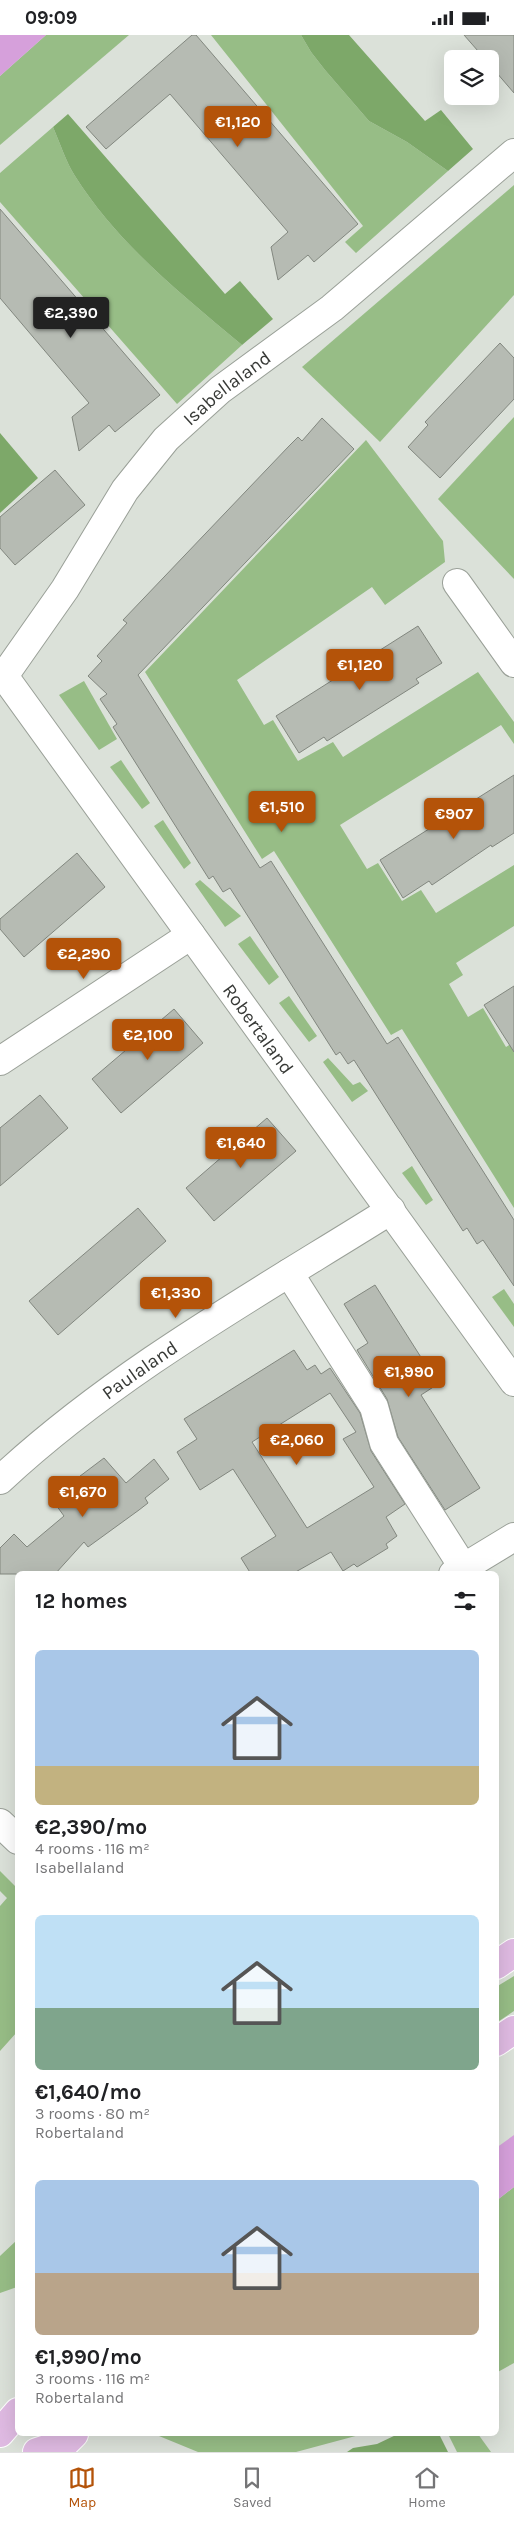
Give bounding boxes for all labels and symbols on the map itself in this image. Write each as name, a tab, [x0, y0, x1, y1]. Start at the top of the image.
pin: €1,120	[197, 105, 279, 148]
pin: €2,390	[30, 297, 112, 339]
street label: Isabellaland	[179, 347, 275, 430]
pin: €1,120	[319, 649, 401, 691]
pin: €1,510	[241, 791, 323, 833]
pin: €907	[424, 797, 484, 840]
pin: €2,290	[43, 937, 125, 980]
street label: Robertaland	[218, 980, 298, 1079]
pin: €2,100	[107, 1019, 189, 1061]
pin: €1,640	[200, 1127, 282, 1169]
pin: €1,330	[135, 1277, 217, 1319]
street label: Paulaland	[98, 1337, 182, 1404]
pin: €1,990	[368, 1355, 450, 1398]
pin: €2,060	[256, 1423, 338, 1466]
pin: €1,670	[42, 1475, 124, 1518]

